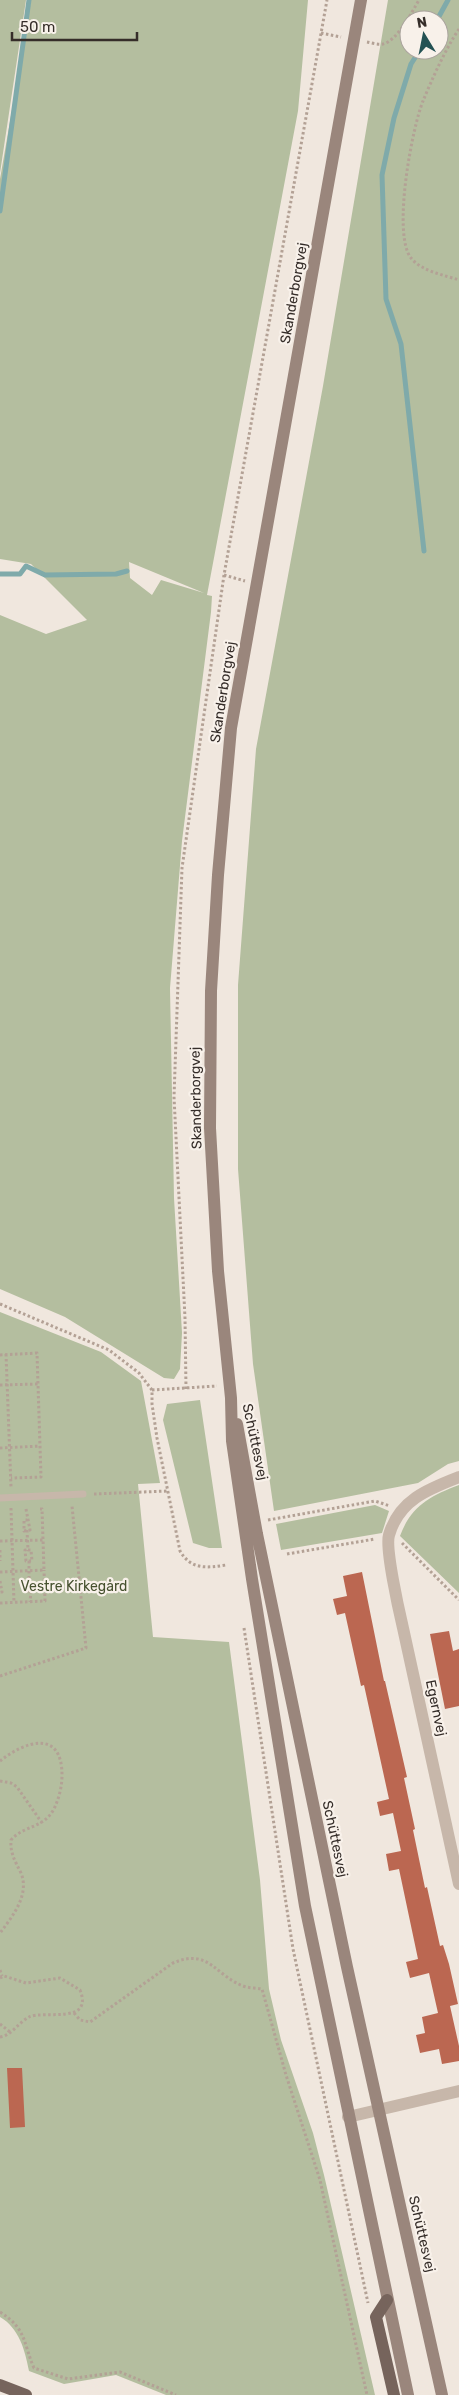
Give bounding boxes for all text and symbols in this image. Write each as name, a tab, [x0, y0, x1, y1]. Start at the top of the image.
scale bar	[12, 10, 138, 42]
north arrow	[399, 10, 449, 60]
text: N	[415, 13, 428, 32]
text: 50 m	[20, 18, 55, 36]
street label: Skanderborgvej	[277, 241, 311, 345]
street label: Skanderborgvej	[207, 640, 239, 744]
street label: Skanderborgvej	[187, 1047, 205, 1149]
street label: Schüttesvej	[239, 1402, 271, 1482]
park label: Vestre Kirkegård	[21, 1578, 127, 1595]
street label: Egernvej	[422, 1678, 450, 1738]
street label: Schüttesvej	[319, 1799, 351, 1879]
street label: Schüttesvej	[405, 2194, 439, 2274]

